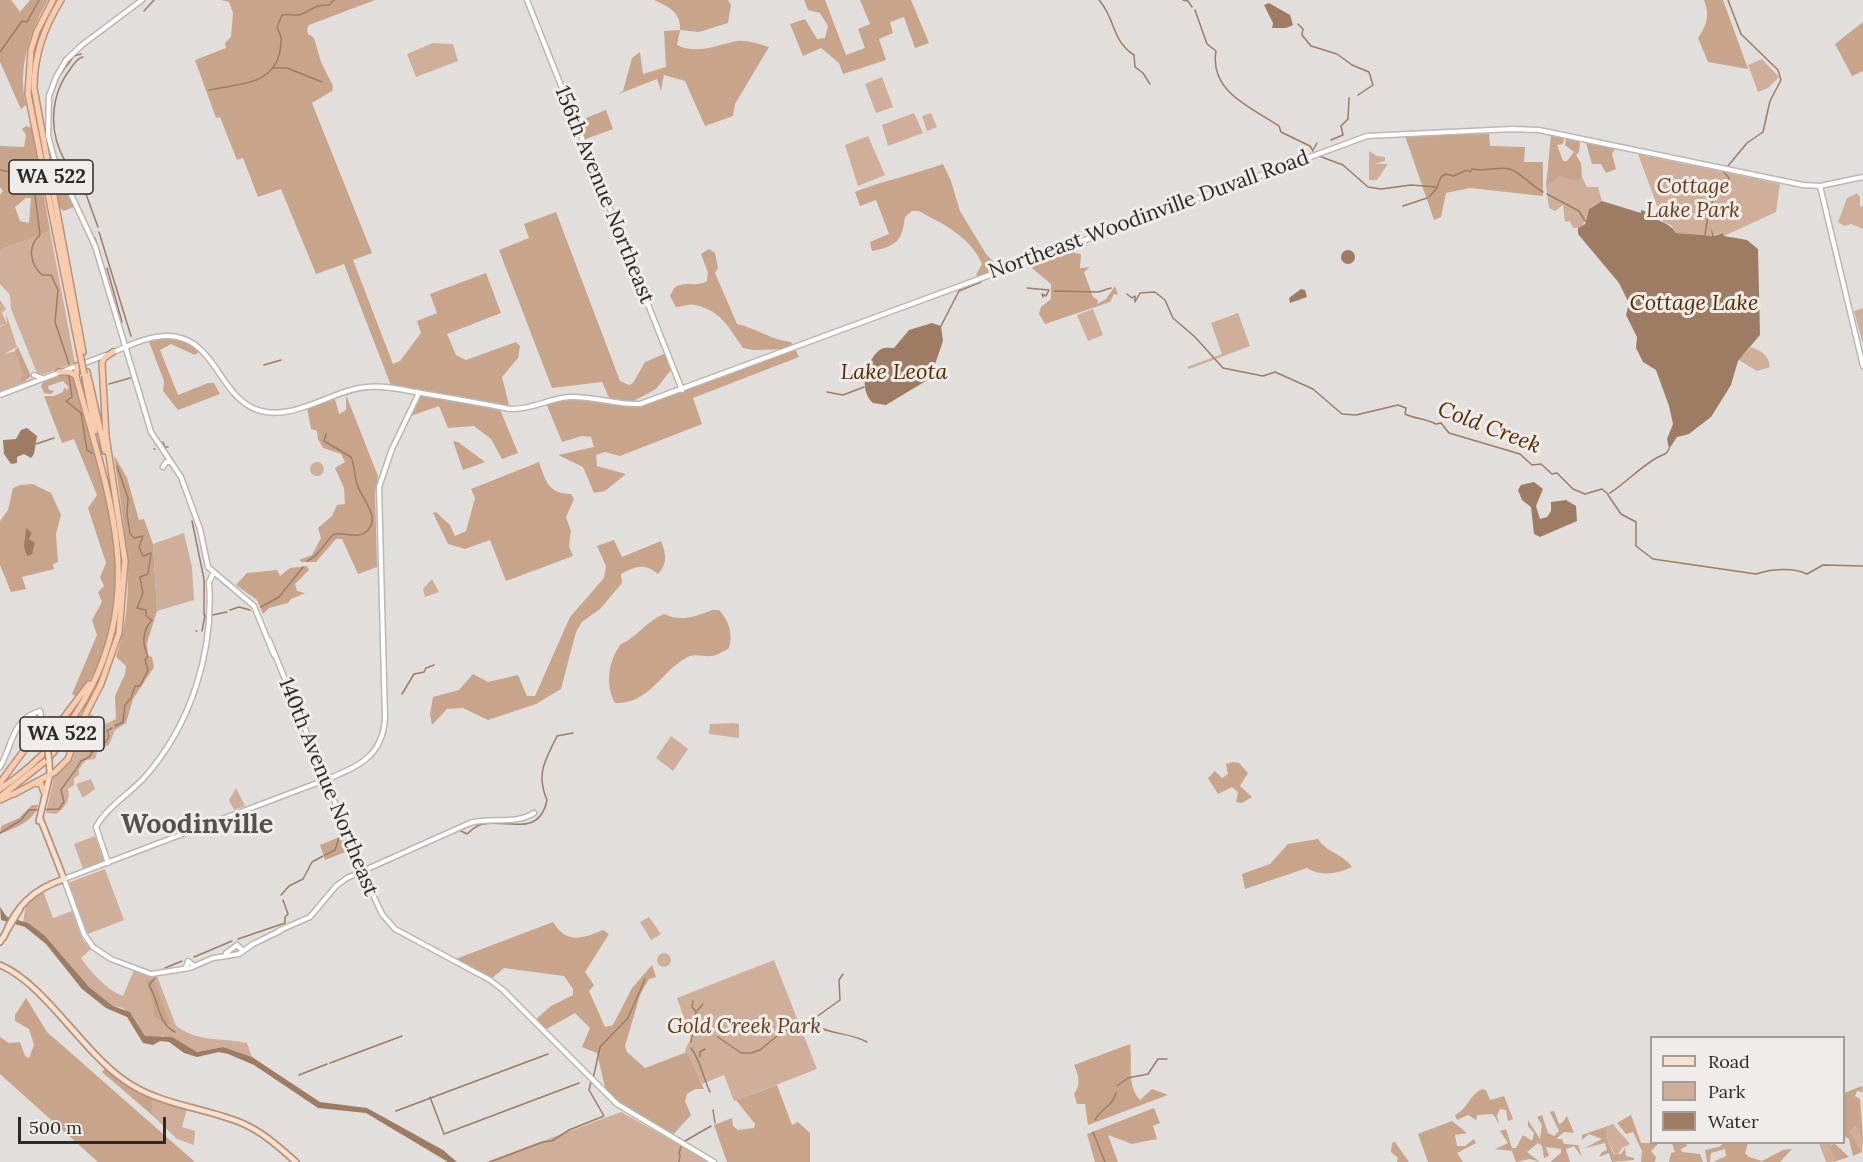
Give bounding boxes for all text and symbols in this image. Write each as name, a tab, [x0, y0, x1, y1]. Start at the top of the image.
street label: 156th Avenue Northeast	[549, 83, 659, 307]
street label: Northeast Woodinville Duvall Road	[985, 145, 1313, 285]
road number: WA 522	[9, 160, 93, 194]
park label: Cottage Lake Park	[1646, 174, 1740, 224]
water label: Cottage Lake	[1630, 291, 1758, 317]
water label: Lake Leota	[840, 360, 948, 386]
water label: Cold Creek	[1434, 396, 1544, 460]
street label: 140th Avenue Northeast	[273, 674, 383, 900]
road number: WA 522	[20, 717, 104, 751]
district label: Woodinville	[121, 809, 273, 841]
park label: Gold Creek Park	[667, 1014, 821, 1040]
legend	[1650, 1036, 1845, 1144]
text: Road	[1708, 1050, 1750, 1073]
text: Park	[1708, 1080, 1745, 1103]
scale bar	[21, 1105, 170, 1143]
text: Water	[1708, 1110, 1759, 1133]
text: 500 m	[29, 1116, 82, 1139]

